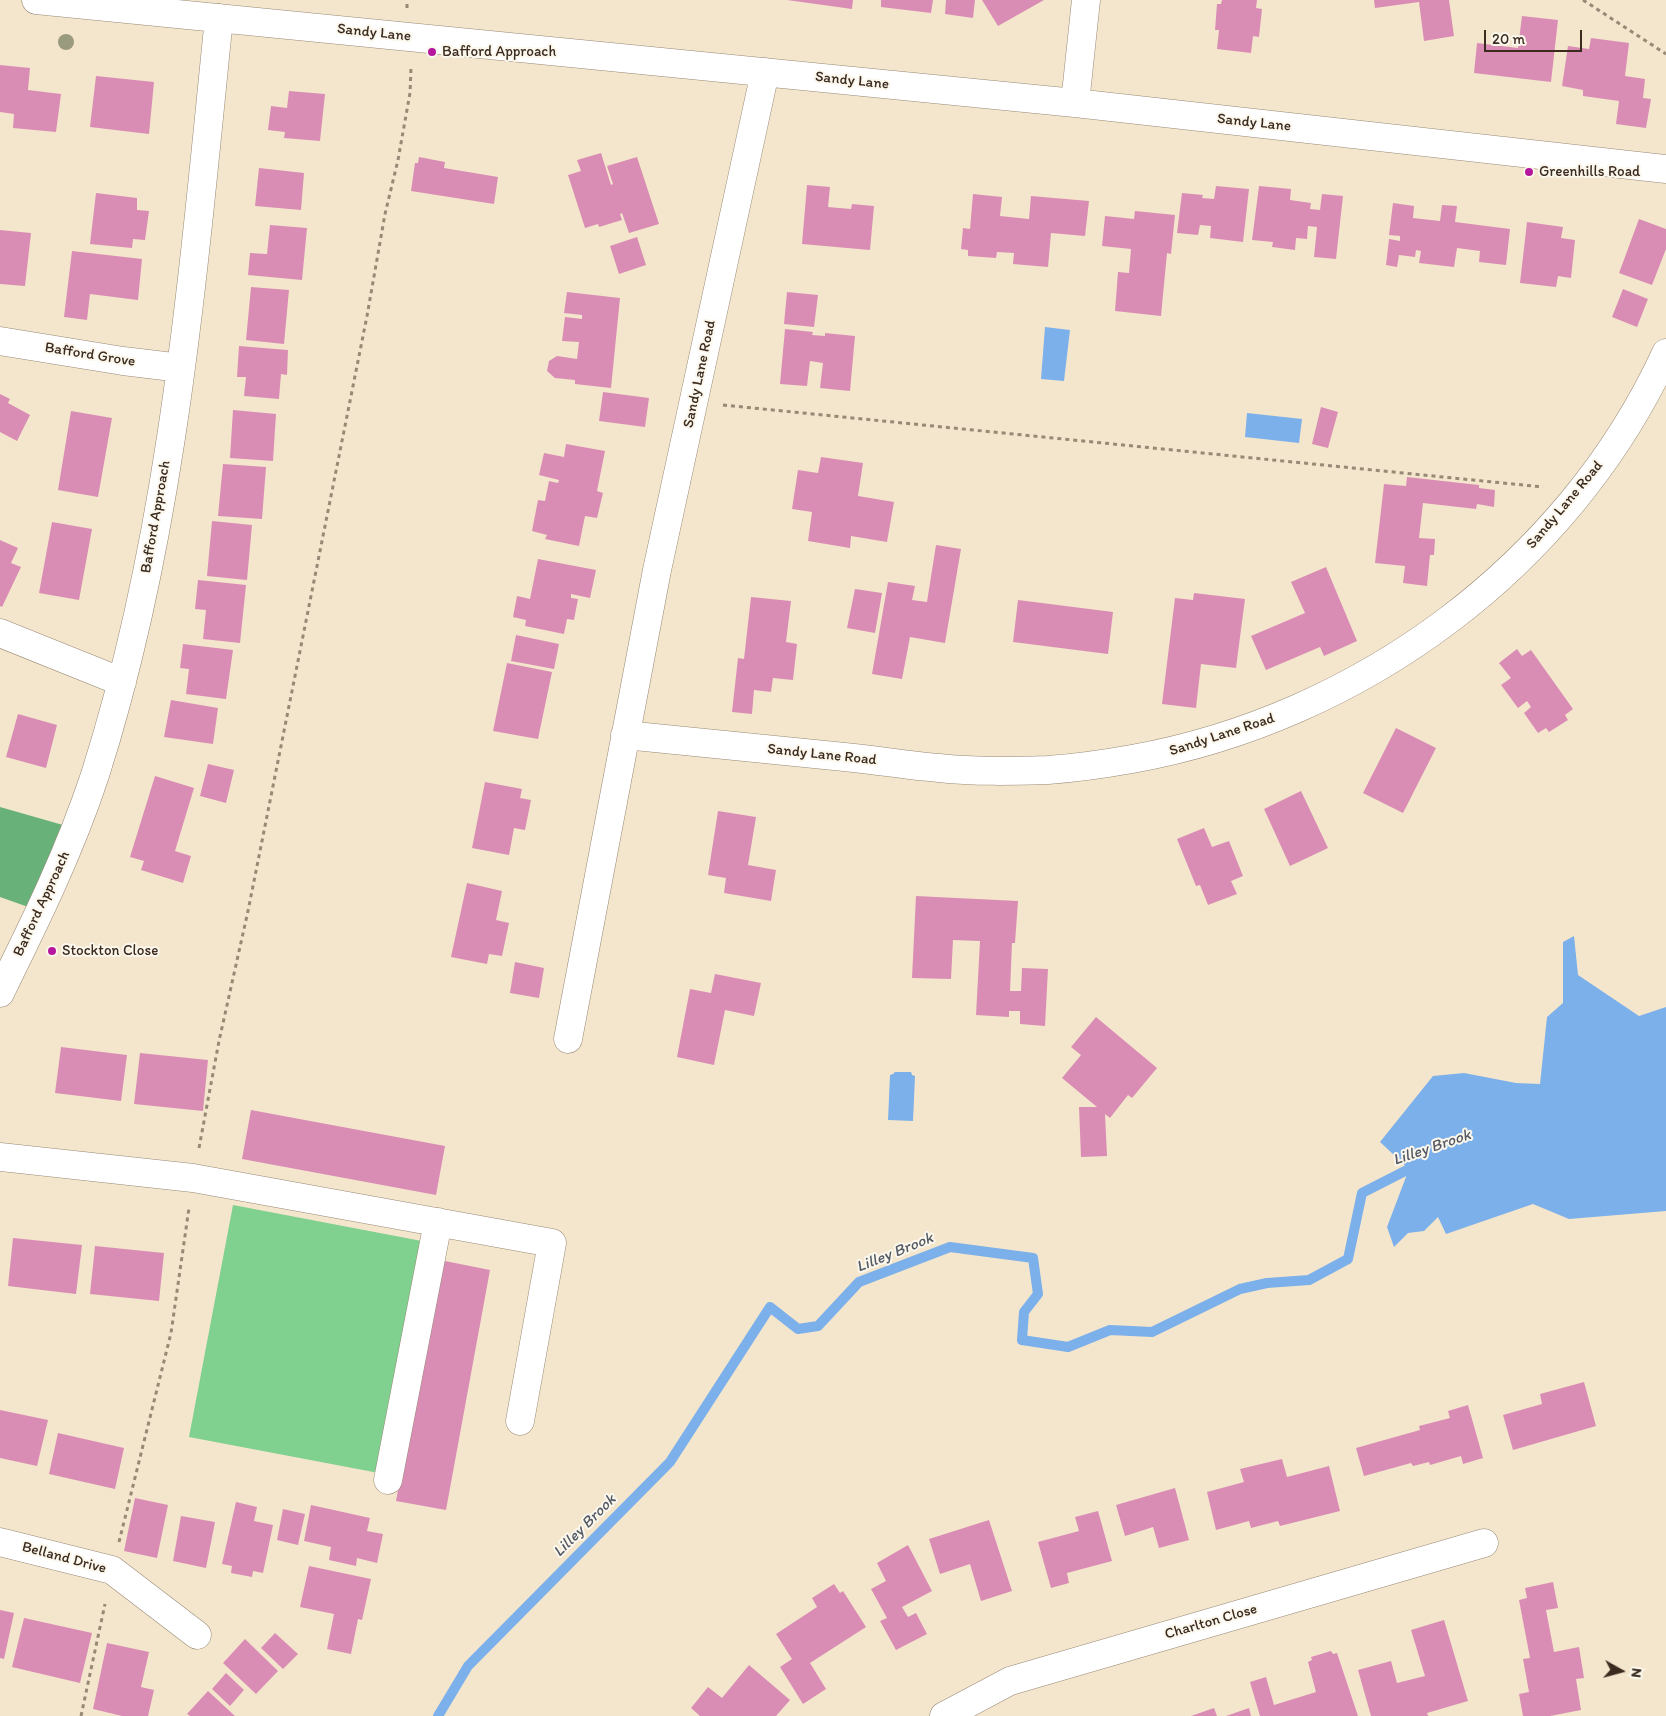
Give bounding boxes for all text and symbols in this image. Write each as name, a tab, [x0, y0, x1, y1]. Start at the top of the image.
street label: Sandy Lane	[336, 20, 412, 46]
scale bar	[1486, 20, 1584, 52]
text: 20 m	[1492, 30, 1525, 48]
place label: Bafford Approach	[442, 43, 556, 61]
marker: Bafford Approach	[426, 46, 438, 58]
street label: Sandy Lane	[814, 68, 890, 94]
street label: Sandy Lane	[1216, 110, 1292, 136]
place label: Greenhills Road	[1539, 163, 1640, 181]
marker: Greenhills Road	[1523, 166, 1535, 178]
street label: Sandy Lane Road	[680, 318, 720, 430]
street label: Bafford Grove	[43, 339, 137, 371]
street label: Sandy Lane Road	[1523, 457, 1607, 553]
street label: Bafford Approach	[137, 459, 175, 575]
street label: Sandy Lane Road	[1167, 709, 1277, 761]
street label: Sandy Lane Road	[766, 740, 878, 770]
street label: Bafford Approach	[10, 849, 74, 959]
place label: Stockton Close	[62, 942, 158, 960]
marker: Stockton Close	[46, 945, 58, 957]
water label: Lilley Brook	[1391, 1126, 1473, 1170]
water label: Lilley Brook	[854, 1229, 936, 1277]
water label: Lilley Brook	[550, 1491, 620, 1561]
street label: Belland Drive	[20, 1538, 108, 1578]
street label: Charlton Close	[1163, 1600, 1259, 1644]
north arrow	[1596, 1646, 1646, 1696]
text: N	[1627, 1667, 1645, 1679]

